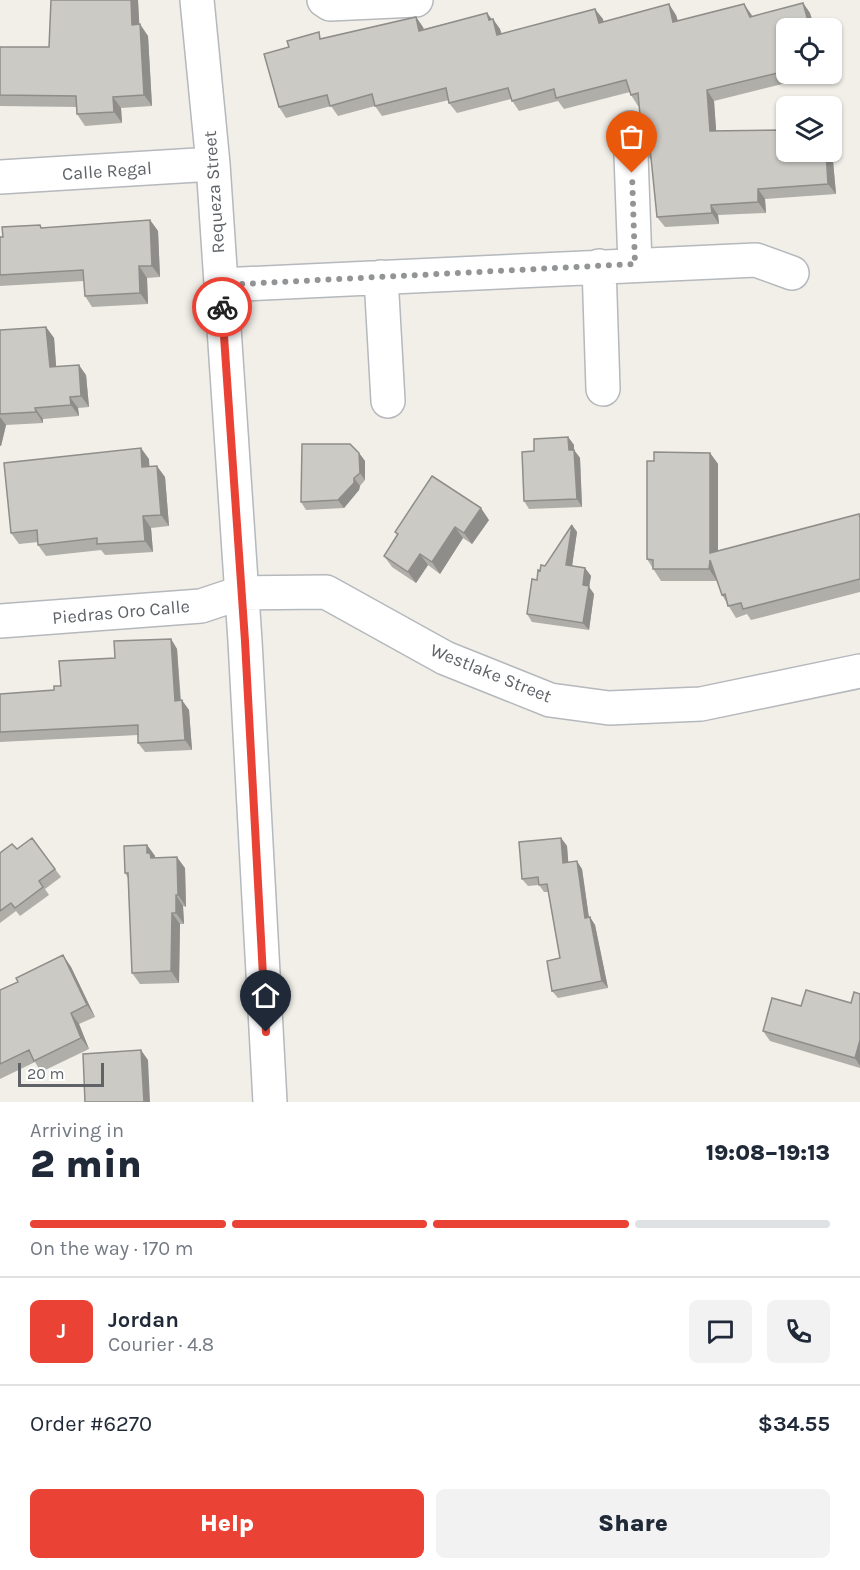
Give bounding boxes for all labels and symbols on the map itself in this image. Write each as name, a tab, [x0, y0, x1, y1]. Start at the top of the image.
pin	[606, 111, 657, 173]
street label: Requeza Street	[199, 130, 229, 254]
street label: Calle Regal	[61, 157, 153, 185]
courier	[192, 277, 252, 337]
street label: Piedras Oro Calle	[51, 595, 191, 629]
street label: Westlake Street	[427, 639, 555, 707]
pin	[240, 970, 291, 1032]
scale bar	[18, 1060, 104, 1088]

